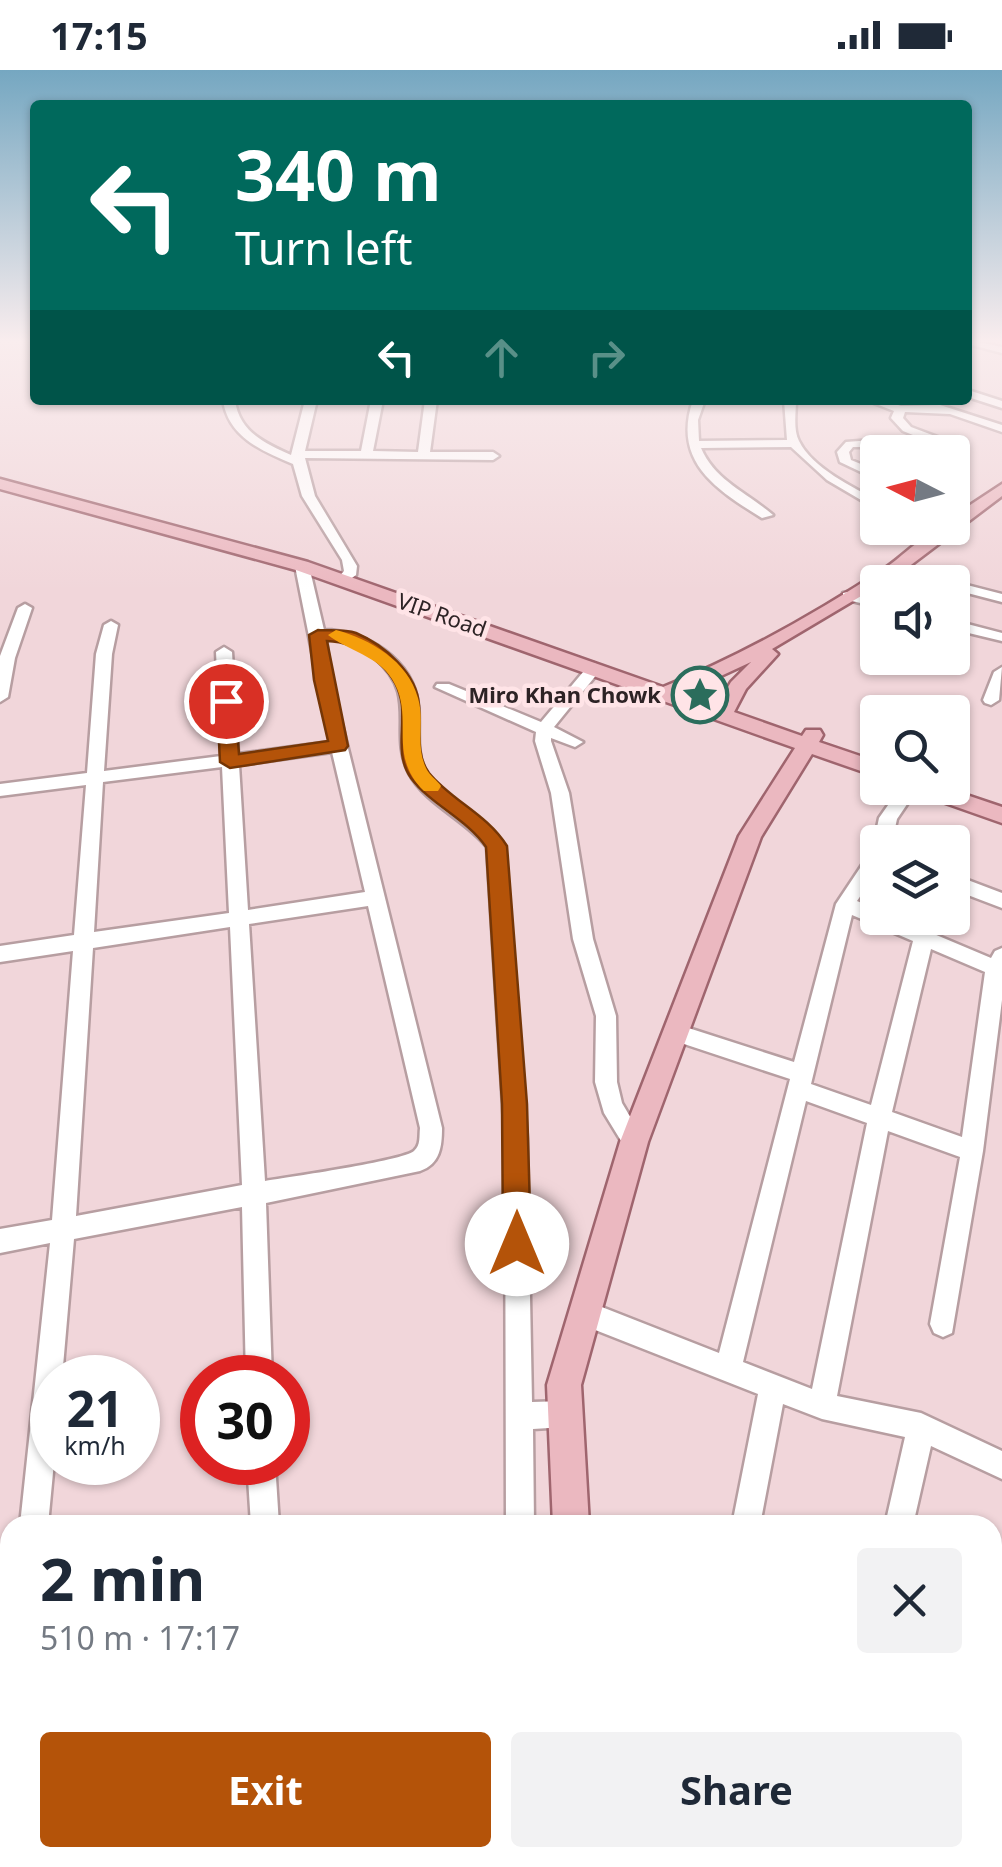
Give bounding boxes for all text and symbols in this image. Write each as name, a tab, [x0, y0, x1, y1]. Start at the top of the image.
text: 17:15	[50, 9, 148, 61]
text: 340 m	[235, 126, 442, 222]
icon: left	[70, 140, 200, 270]
text: Turn left	[235, 217, 412, 278]
icon: left	[369, 330, 424, 385]
icon: ahead	[474, 330, 529, 385]
icon: right	[579, 330, 634, 385]
north arrow	[860, 435, 970, 545]
map controls	[860, 435, 970, 935]
button: sound	[860, 565, 970, 675]
street label: VIP Road	[394, 585, 491, 643]
pin	[184, 659, 269, 744]
place icon: Miro Khan Chowk	[670, 665, 730, 725]
icon: arrive	[199, 674, 254, 729]
place label: Miro Khan Chowk	[468, 679, 661, 709]
button: search	[860, 695, 970, 805]
button: layers	[860, 825, 970, 935]
position arrow	[465, 1192, 569, 1296]
speed limit sign: 30	[180, 1355, 310, 1485]
text: 21	[66, 1374, 124, 1442]
text: km/h	[64, 1428, 126, 1462]
text: 2 min	[40, 1537, 205, 1619]
button: close	[857, 1548, 962, 1653]
text: 510 m · 17:17	[40, 1616, 240, 1659]
button: Exit	[40, 1732, 491, 1847]
button: Share	[511, 1732, 962, 1847]

